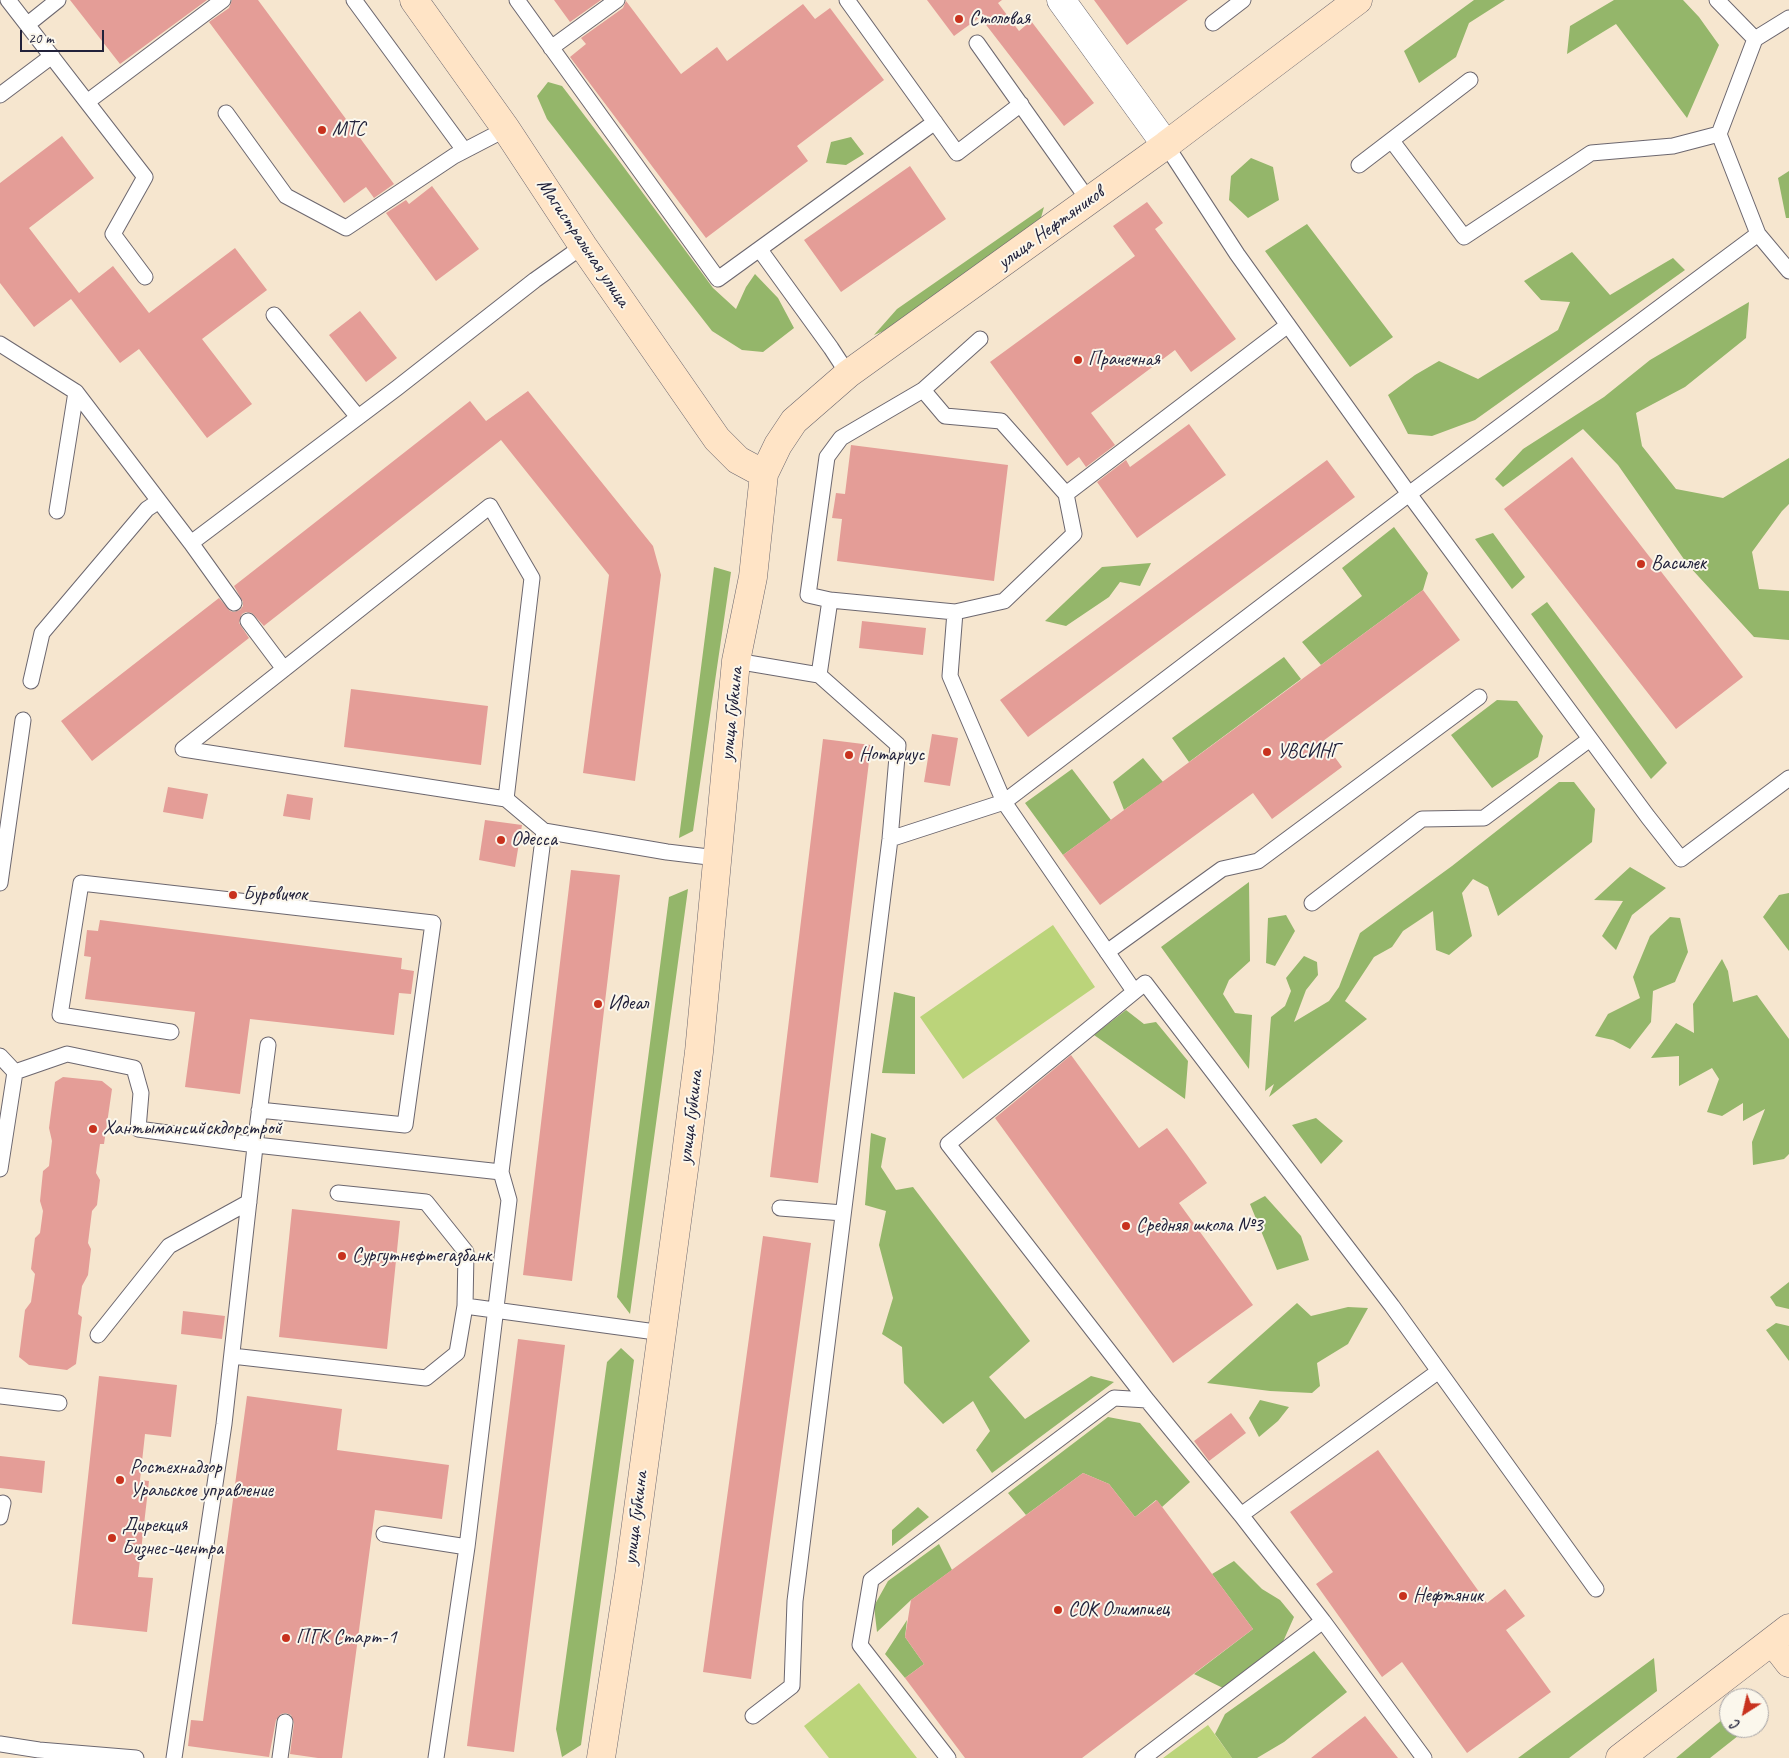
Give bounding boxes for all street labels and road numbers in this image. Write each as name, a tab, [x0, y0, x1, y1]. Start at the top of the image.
street label: Магистральная улица	[531, 174, 635, 312]
street label: улица Нефтяников	[993, 181, 1109, 275]
street label: улица Губкина	[715, 666, 749, 762]
street label: улица Губкина	[673, 1069, 709, 1165]
street label: улица Губкина	[618, 1470, 654, 1566]

